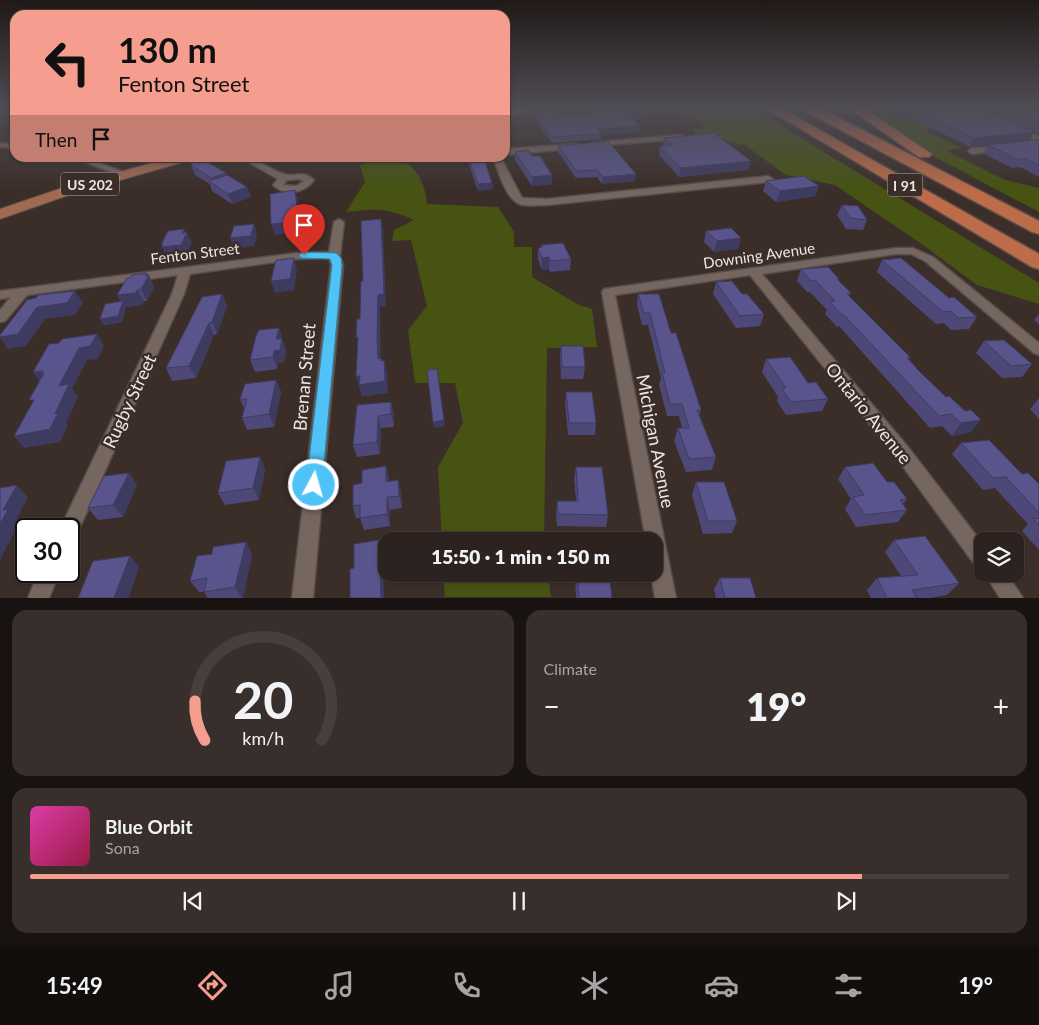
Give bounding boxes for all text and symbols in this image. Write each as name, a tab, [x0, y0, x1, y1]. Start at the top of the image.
text: 130 m	[118, 28, 217, 70]
icon: left	[35, 30, 100, 95]
text: Fenton Street	[118, 70, 249, 97]
icon: arrive	[87, 125, 115, 153]
text: Then	[35, 128, 77, 151]
road number: US 202	[61, 172, 119, 195]
road number: I 91	[888, 174, 922, 196]
pin	[283, 204, 325, 255]
icon: arrive	[290, 211, 318, 239]
street label: Downing Avenue	[702, 238, 816, 272]
street label: Fenton Street	[149, 239, 241, 267]
street label: Brenan Street	[288, 322, 320, 432]
street label: Rugby Street	[98, 350, 161, 451]
street label: Ontario Avenue	[821, 358, 917, 468]
street label: Michigan Avenue	[632, 372, 680, 510]
position arrow	[287, 458, 339, 510]
speed limit sign: 30	[15, 518, 80, 583]
map controls	[974, 532, 1024, 582]
button: layers	[974, 532, 1024, 582]
text: 15:50 · 1 min · 150 m	[431, 545, 610, 568]
text: Climate	[544, 659, 597, 678]
text: 20	[233, 668, 293, 730]
text: 19°	[746, 683, 806, 729]
text: −	[544, 689, 560, 723]
text: +	[993, 689, 1009, 723]
text: km/h	[242, 727, 284, 749]
text: Blue Orbit	[105, 815, 193, 838]
text: Sona	[105, 838, 140, 857]
icon: previous	[179, 887, 207, 915]
icon: pause	[505, 887, 533, 915]
icon: next	[832, 887, 860, 915]
icon: directions	[195, 968, 230, 1003]
icon: music	[322, 968, 357, 1003]
icon: phone	[449, 968, 484, 1003]
icon: climate	[577, 968, 612, 1003]
icon: car	[704, 968, 739, 1003]
icon: filters	[831, 968, 866, 1003]
text: 15:49	[46, 972, 103, 999]
text: 19°	[958, 972, 993, 999]

